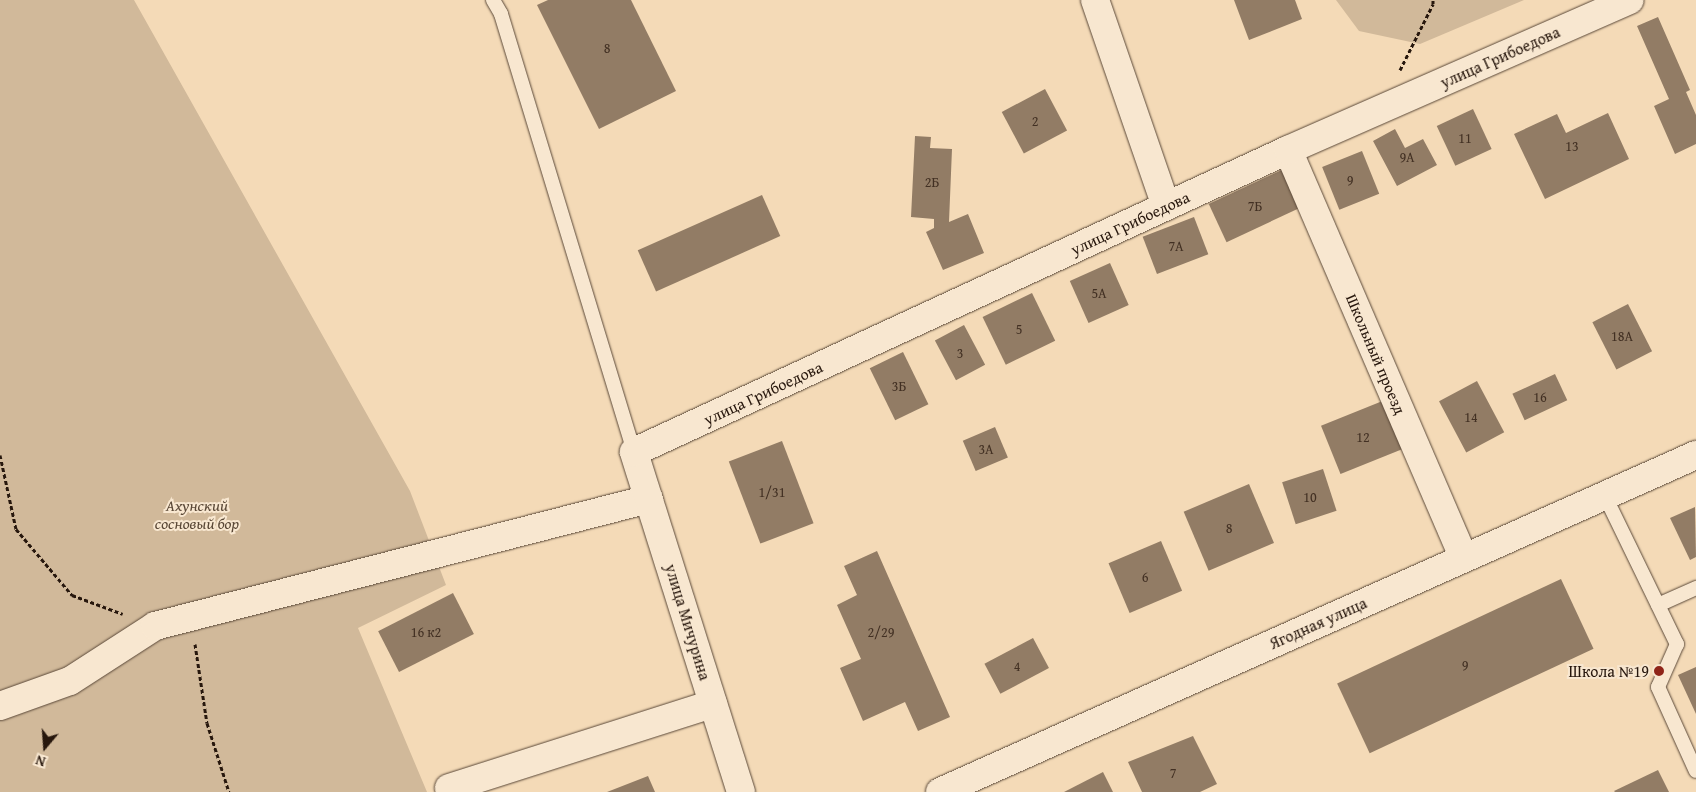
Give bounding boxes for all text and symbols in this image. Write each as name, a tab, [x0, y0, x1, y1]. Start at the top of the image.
street label: улица Грибоедова	[1437, 22, 1563, 92]
house number: 8	[604, 40, 610, 56]
house number: 2	[1032, 113, 1038, 129]
house number: 11	[1458, 130, 1472, 146]
house number: 13	[1565, 138, 1579, 154]
house number: 9А	[1399, 149, 1415, 165]
house number: 9	[1347, 172, 1353, 188]
house number: 2Б	[925, 174, 939, 190]
street label: улица Грибоедова	[1068, 187, 1192, 259]
house number: 7Б	[1248, 198, 1262, 214]
house number: 7А	[1168, 238, 1184, 254]
house number: 5А	[1091, 285, 1107, 301]
street label: Школьный проезд	[1342, 291, 1410, 417]
house number: 5	[1016, 321, 1022, 337]
house number: 18А	[1611, 328, 1633, 344]
house number: 3	[957, 345, 963, 361]
street label: улица Грибоедова	[701, 357, 825, 429]
house number: 3Б	[892, 378, 906, 394]
house number: 16	[1533, 389, 1547, 405]
house number: 14	[1464, 409, 1478, 425]
house number: 12	[1356, 429, 1370, 445]
house number: 3А	[978, 441, 994, 457]
house number: 1/31	[759, 484, 785, 500]
house number: 10	[1303, 489, 1317, 505]
park label: Ахунский сосновый бор	[155, 495, 239, 533]
house number: 8	[1226, 520, 1232, 536]
street label: улица Мичурина	[661, 562, 715, 682]
house number: 6	[1142, 569, 1148, 585]
street label: Ягодная улица	[1266, 593, 1370, 653]
house number: 16 к2	[411, 624, 441, 640]
house number: 2/29	[868, 624, 894, 640]
house number: 9	[1462, 657, 1468, 673]
house number: 4	[1014, 658, 1020, 674]
place label: Школа №19	[1569, 661, 1649, 681]
marker: Школа №19	[1653, 665, 1665, 677]
north arrow	[20, 722, 70, 772]
text: N	[33, 750, 48, 772]
house number: 7	[1170, 765, 1176, 781]

